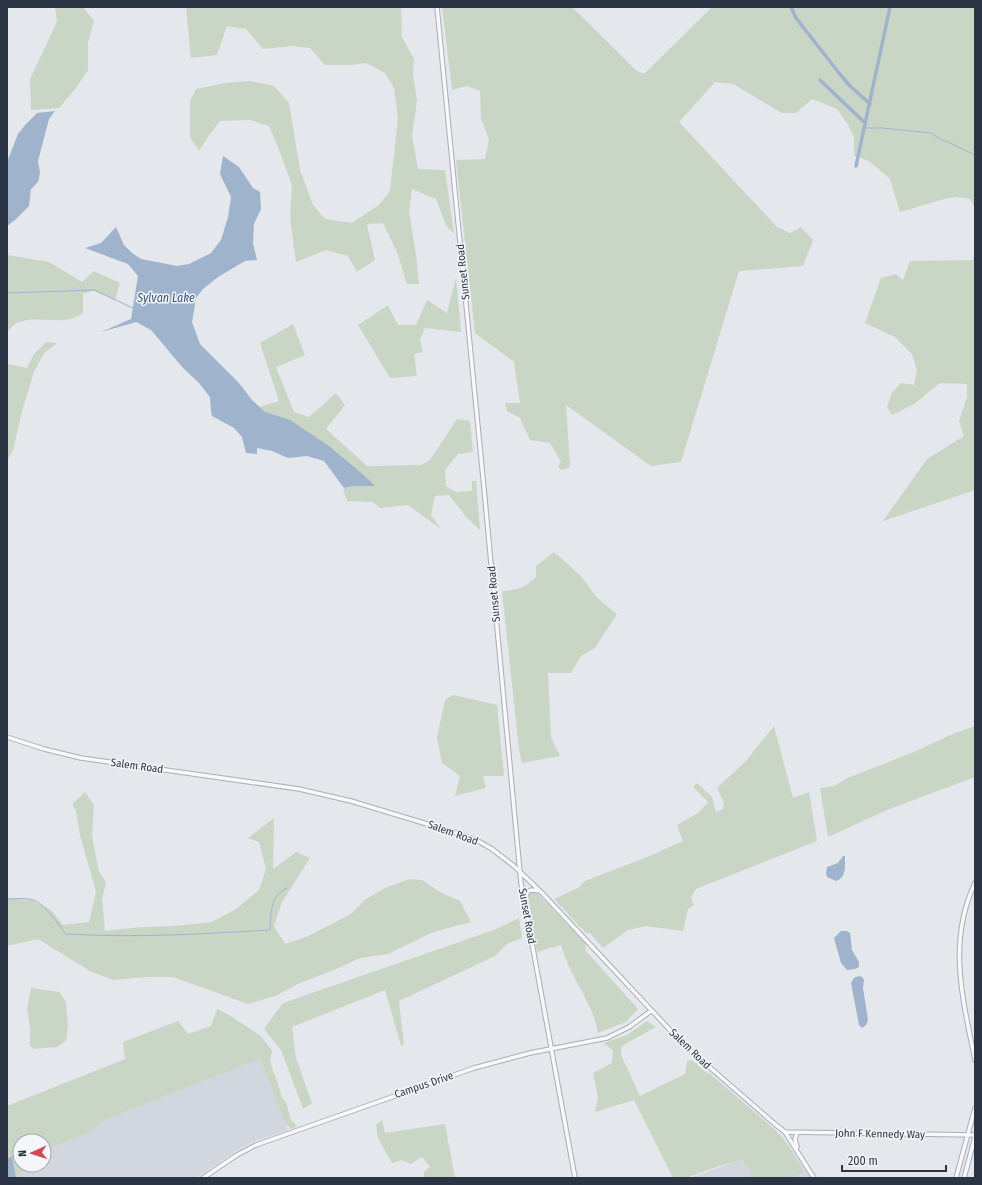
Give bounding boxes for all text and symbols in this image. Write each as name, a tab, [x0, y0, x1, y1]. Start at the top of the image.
street label: Sunset Road	[454, 243, 472, 301]
water label: Sylvan Lake	[136, 291, 195, 305]
street label: Sunset Road	[485, 565, 503, 623]
street label: Salem Road	[110, 756, 164, 776]
street label: Salem Road	[426, 818, 480, 848]
street label: Sunset Road	[516, 887, 538, 945]
street label: Salem Road	[666, 1026, 714, 1072]
street label: Campus Drive	[393, 1069, 455, 1101]
street label: John F Kennedy Way	[835, 1127, 925, 1141]
north arrow	[12, 1133, 52, 1173]
scale bar	[842, 1147, 946, 1173]
text: N	[16, 1150, 29, 1157]
text: 200 m	[848, 1154, 878, 1168]

